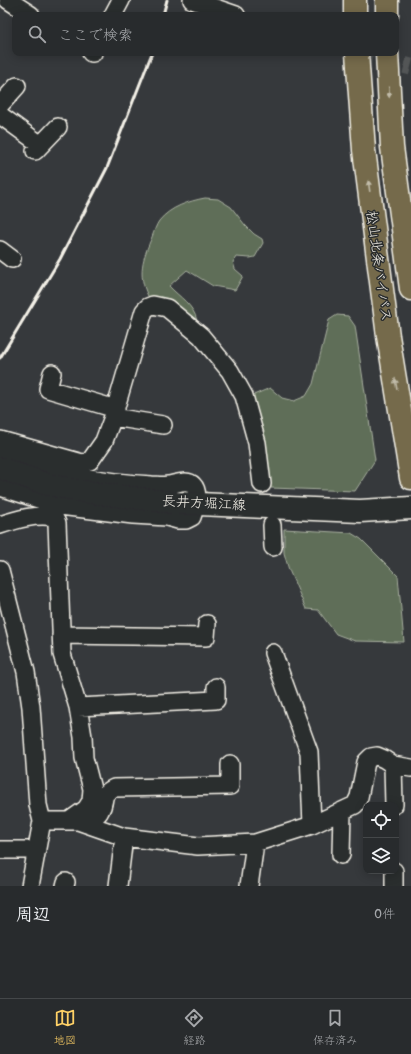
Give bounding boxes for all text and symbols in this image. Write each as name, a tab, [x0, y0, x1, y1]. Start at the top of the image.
search box	[12, 12, 399, 56]
icon: search	[26, 23, 48, 45]
text: ここで検索	[58, 26, 133, 45]
one-way arrow	[386, 86, 393, 98]
one-way arrow	[366, 180, 372, 192]
street label: 松山北条バイパス	[363, 209, 395, 323]
one-way arrow	[393, 378, 399, 390]
street label: 長井方堀江線	[162, 492, 246, 514]
map controls	[363, 802, 399, 874]
button: locate	[363, 802, 399, 838]
button: layers	[363, 838, 399, 874]
text: 周辺	[16, 905, 50, 925]
text: 0件	[374, 906, 395, 922]
tab: 地図	[54, 1007, 76, 1047]
tab: 経路	[183, 1007, 205, 1047]
tab: 保存済み	[313, 1007, 357, 1047]

